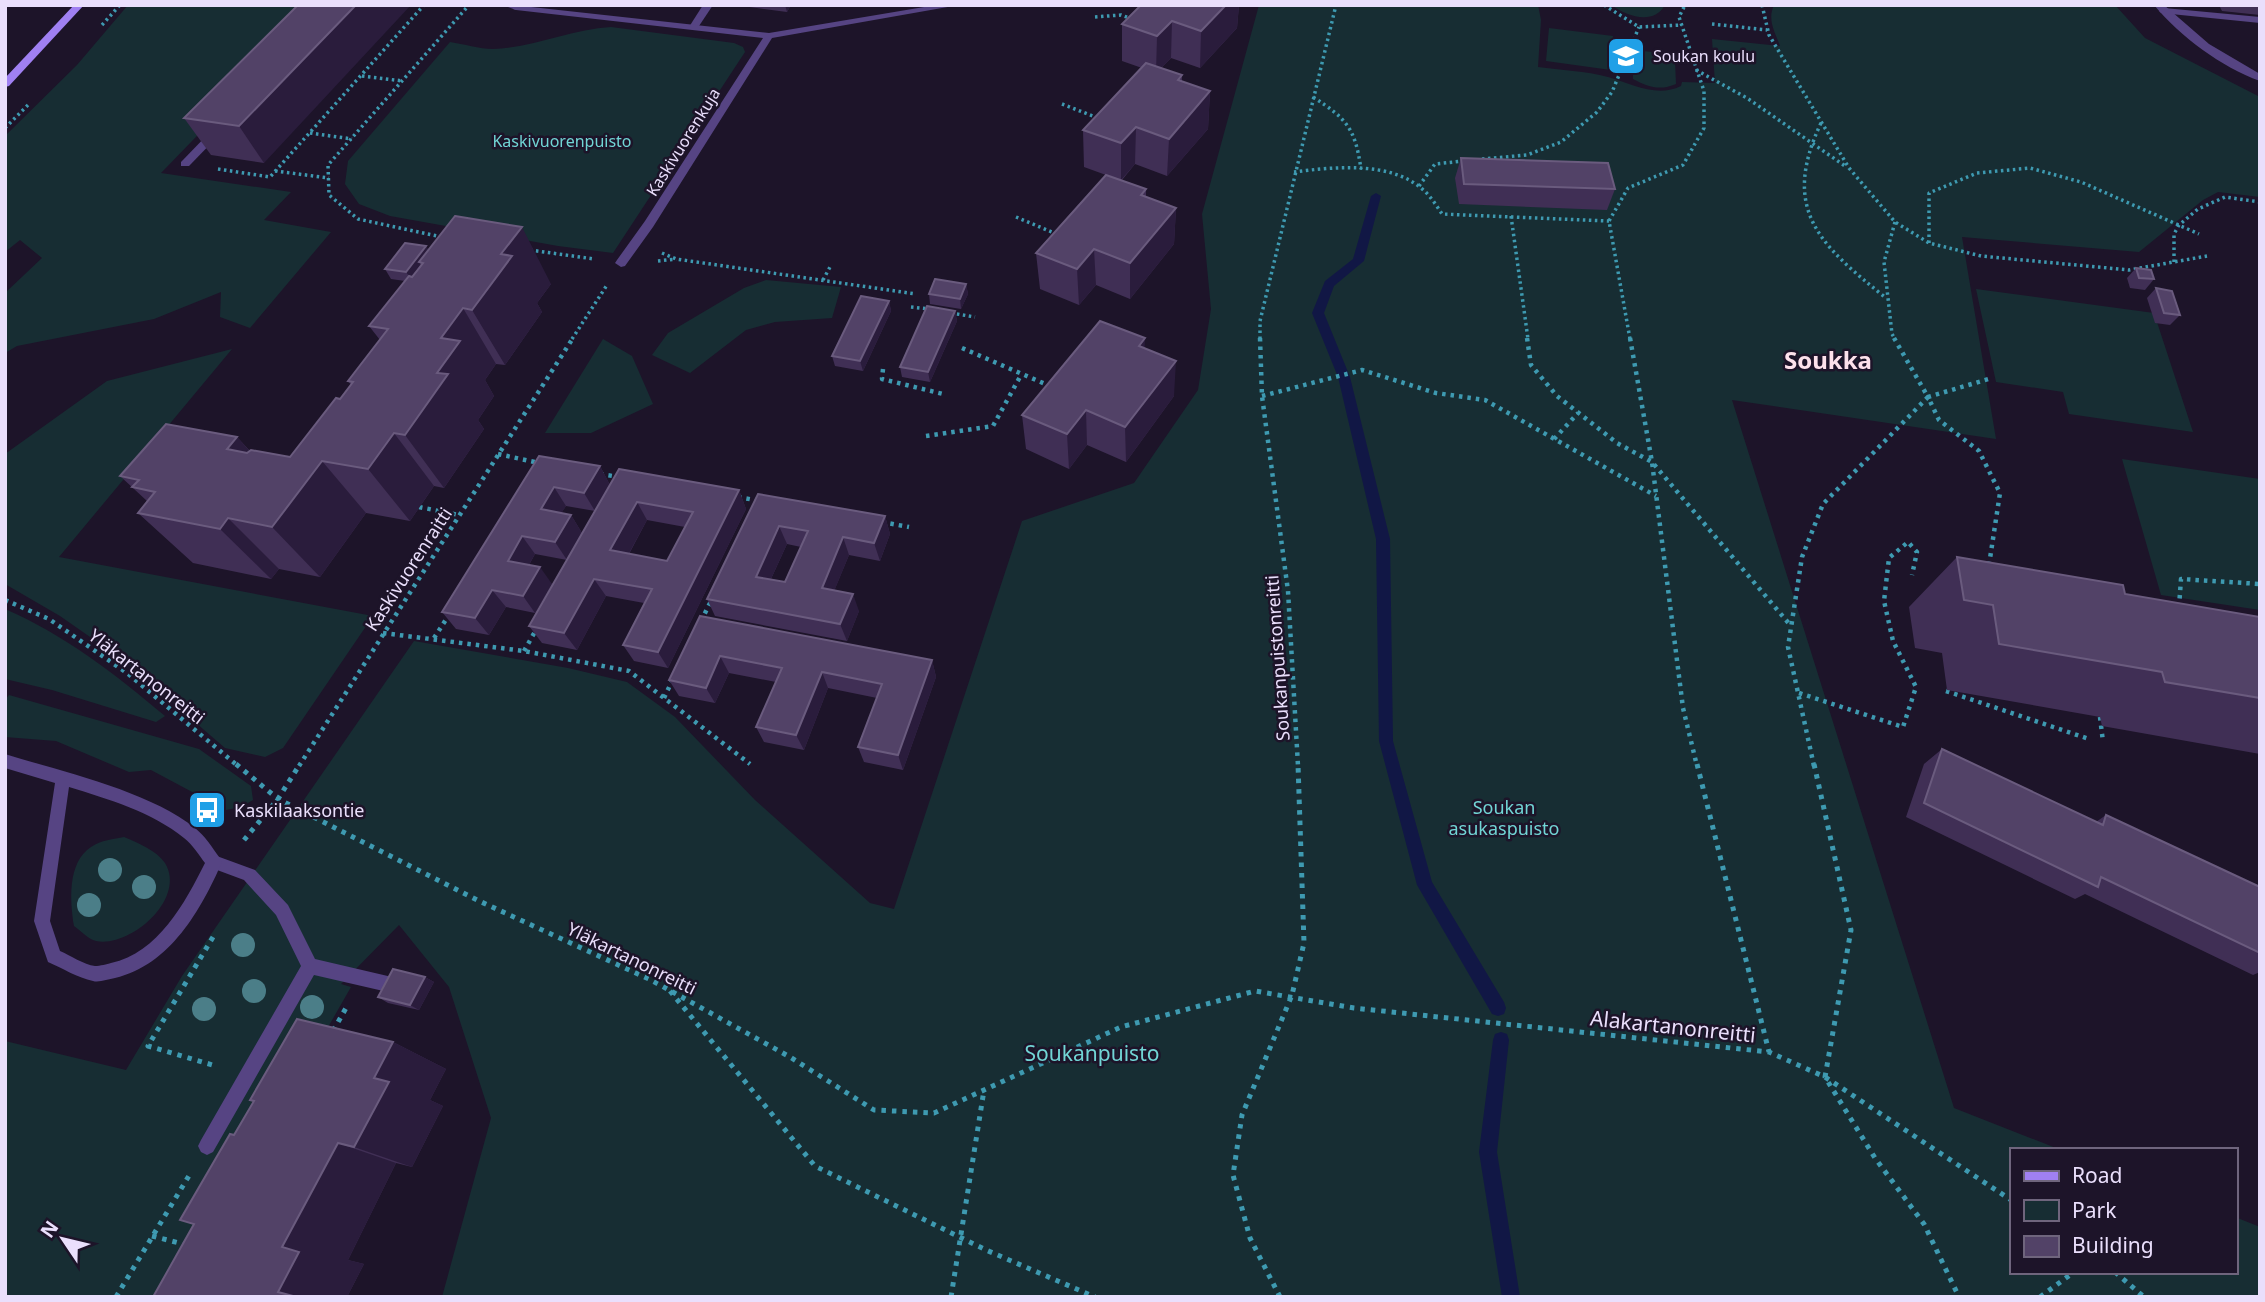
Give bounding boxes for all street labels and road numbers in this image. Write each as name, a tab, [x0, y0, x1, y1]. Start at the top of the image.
street label: Kaskivuorenkuja	[641, 84, 725, 200]
street label: Kaskivuorenraitti	[359, 502, 457, 636]
street label: Soukanpuistonreitti	[1259, 574, 1295, 742]
street label: Yläkartanonreitti	[84, 623, 210, 729]
street label: Yläkartanonreitti	[563, 916, 701, 1000]
street label: Alakartanonreitti	[1589, 1003, 1757, 1049]

